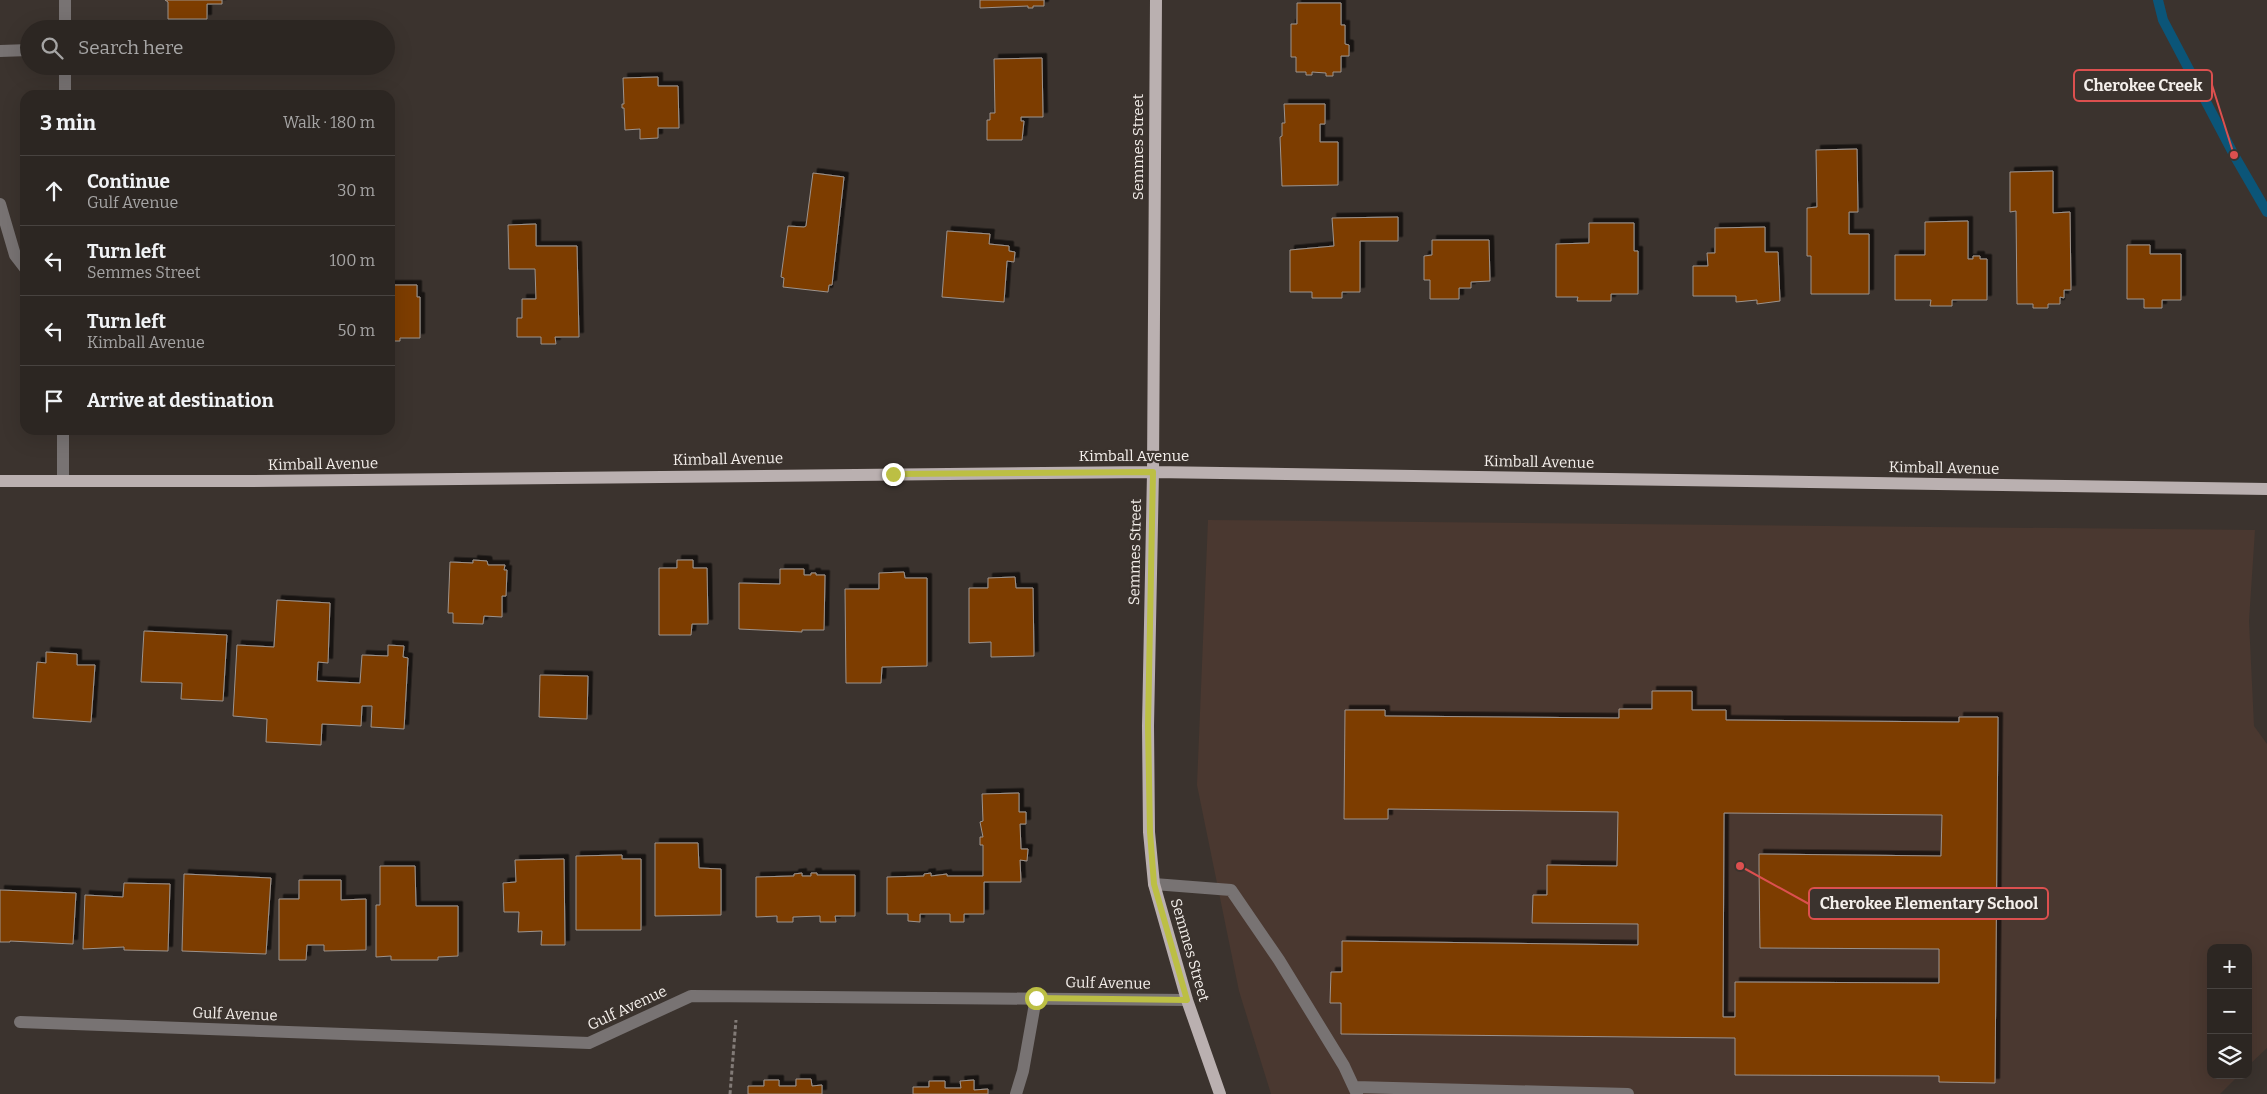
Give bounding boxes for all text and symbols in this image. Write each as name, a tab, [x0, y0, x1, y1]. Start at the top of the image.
search box	[20, 20, 395, 75]
icon: search	[38, 34, 66, 62]
text: Search here	[78, 36, 183, 59]
callout: Cherokee Creek	[2074, 70, 2212, 101]
text: Cherokee Creek	[2084, 76, 2203, 95]
street label: Semmes Street	[1129, 93, 1147, 200]
text: 3 min	[40, 110, 96, 136]
text: Walk · 180 m	[283, 113, 375, 132]
text: Continue	[87, 170, 170, 193]
icon: ahead	[40, 177, 68, 205]
text: 30 m	[337, 181, 375, 200]
text: Gulf Avenue	[87, 193, 178, 212]
text: Turn left	[87, 240, 166, 263]
icon: left	[40, 247, 68, 275]
text: 100 m	[330, 251, 375, 270]
text: Semmes Street	[87, 263, 200, 282]
text: Turn left	[87, 310, 166, 333]
icon: left	[40, 317, 68, 345]
text: 50 m	[338, 321, 375, 340]
text: Kimball Avenue	[87, 333, 205, 352]
icon: arrive	[40, 387, 68, 415]
text: Arrive at destination	[87, 389, 274, 412]
street label: Kimball Avenue	[1079, 447, 1189, 465]
street label: Kimball Avenue	[673, 449, 783, 469]
street label: Kimball Avenue	[1484, 452, 1594, 472]
street label: Kimball Avenue	[268, 454, 378, 474]
street label: Kimball Avenue	[1889, 458, 1999, 478]
route end	[882, 463, 905, 486]
street label: Semmes Street	[1125, 498, 1145, 605]
callout: Cherokee Elementary School	[1809, 888, 2048, 919]
text: Cherokee Elementary School	[1820, 894, 2038, 913]
street label: Semmes Street	[1167, 896, 1213, 1004]
map controls	[2207, 944, 2252, 1079]
button: +	[2207, 944, 2252, 989]
street label: Gulf Avenue	[1065, 973, 1151, 993]
street label: Gulf Avenue	[584, 982, 670, 1034]
route start	[1025, 987, 1048, 1010]
button: −	[2207, 989, 2252, 1034]
street label: Gulf Avenue	[192, 1004, 278, 1024]
button: layers	[2207, 1034, 2252, 1079]

